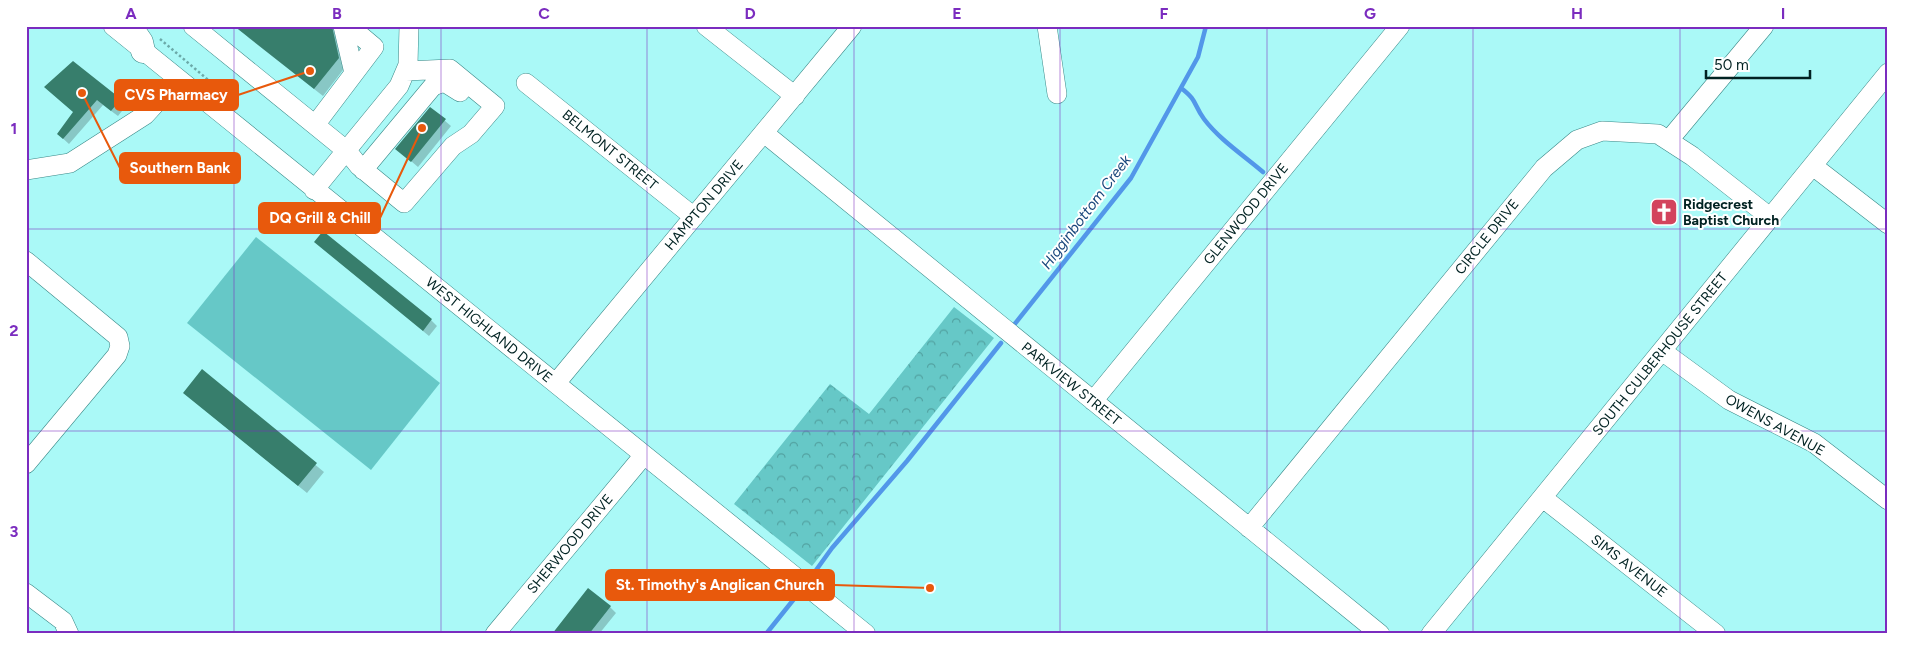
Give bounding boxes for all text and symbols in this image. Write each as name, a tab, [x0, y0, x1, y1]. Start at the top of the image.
text: A	[125, 4, 137, 23]
text: B	[332, 4, 342, 23]
text: C	[538, 4, 550, 23]
text: D	[744, 4, 756, 23]
text: E	[952, 4, 962, 23]
text: F	[1160, 4, 1169, 23]
text: G	[1364, 4, 1376, 23]
text: H	[1571, 4, 1583, 23]
text: I	[1781, 4, 1785, 23]
scale bar	[1706, 48, 1810, 80]
text: 50 m	[1714, 56, 1749, 74]
callout: CVS Pharmacy	[115, 80, 238, 110]
text: CVS Pharmacy	[124, 86, 228, 104]
street label: BELMONT STREET	[559, 106, 662, 194]
text: 1	[11, 119, 17, 138]
water label: Higginbottom Creek	[1037, 151, 1135, 273]
callout: Southern Bank	[120, 153, 240, 183]
street label: HAMPTON DRIVE	[661, 156, 747, 254]
text: Southern Bank	[130, 159, 230, 177]
street label: GLENWOOD DRIVE	[1200, 160, 1292, 268]
street label: CIRCLE DRIVE	[1451, 196, 1523, 278]
place label: Ridgecrest Baptist Church	[1683, 196, 1779, 229]
church icon: Ridgecrest Baptist Church	[1649, 197, 1679, 227]
callout: DQ Grill & Chill	[259, 203, 380, 233]
text: DQ Grill & Chill	[269, 209, 371, 227]
street label: SOUTH CULBERHOUSE STREET	[1589, 269, 1731, 439]
street label: WEST HIGHLAND DRIVE	[422, 274, 556, 386]
text: 2	[9, 321, 19, 340]
street label: PARKVIEW STREET	[1018, 339, 1124, 429]
street label: OWENS AVENUE	[1722, 391, 1828, 459]
street label: SHERWOOD DRIVE	[523, 491, 617, 597]
text: 3	[10, 522, 19, 541]
street label: SIMS AVENUE	[1587, 531, 1671, 601]
callout: St. Timothy's Anglican Church	[606, 570, 834, 600]
text: St. Timothy's Anglican Church	[616, 576, 824, 594]

